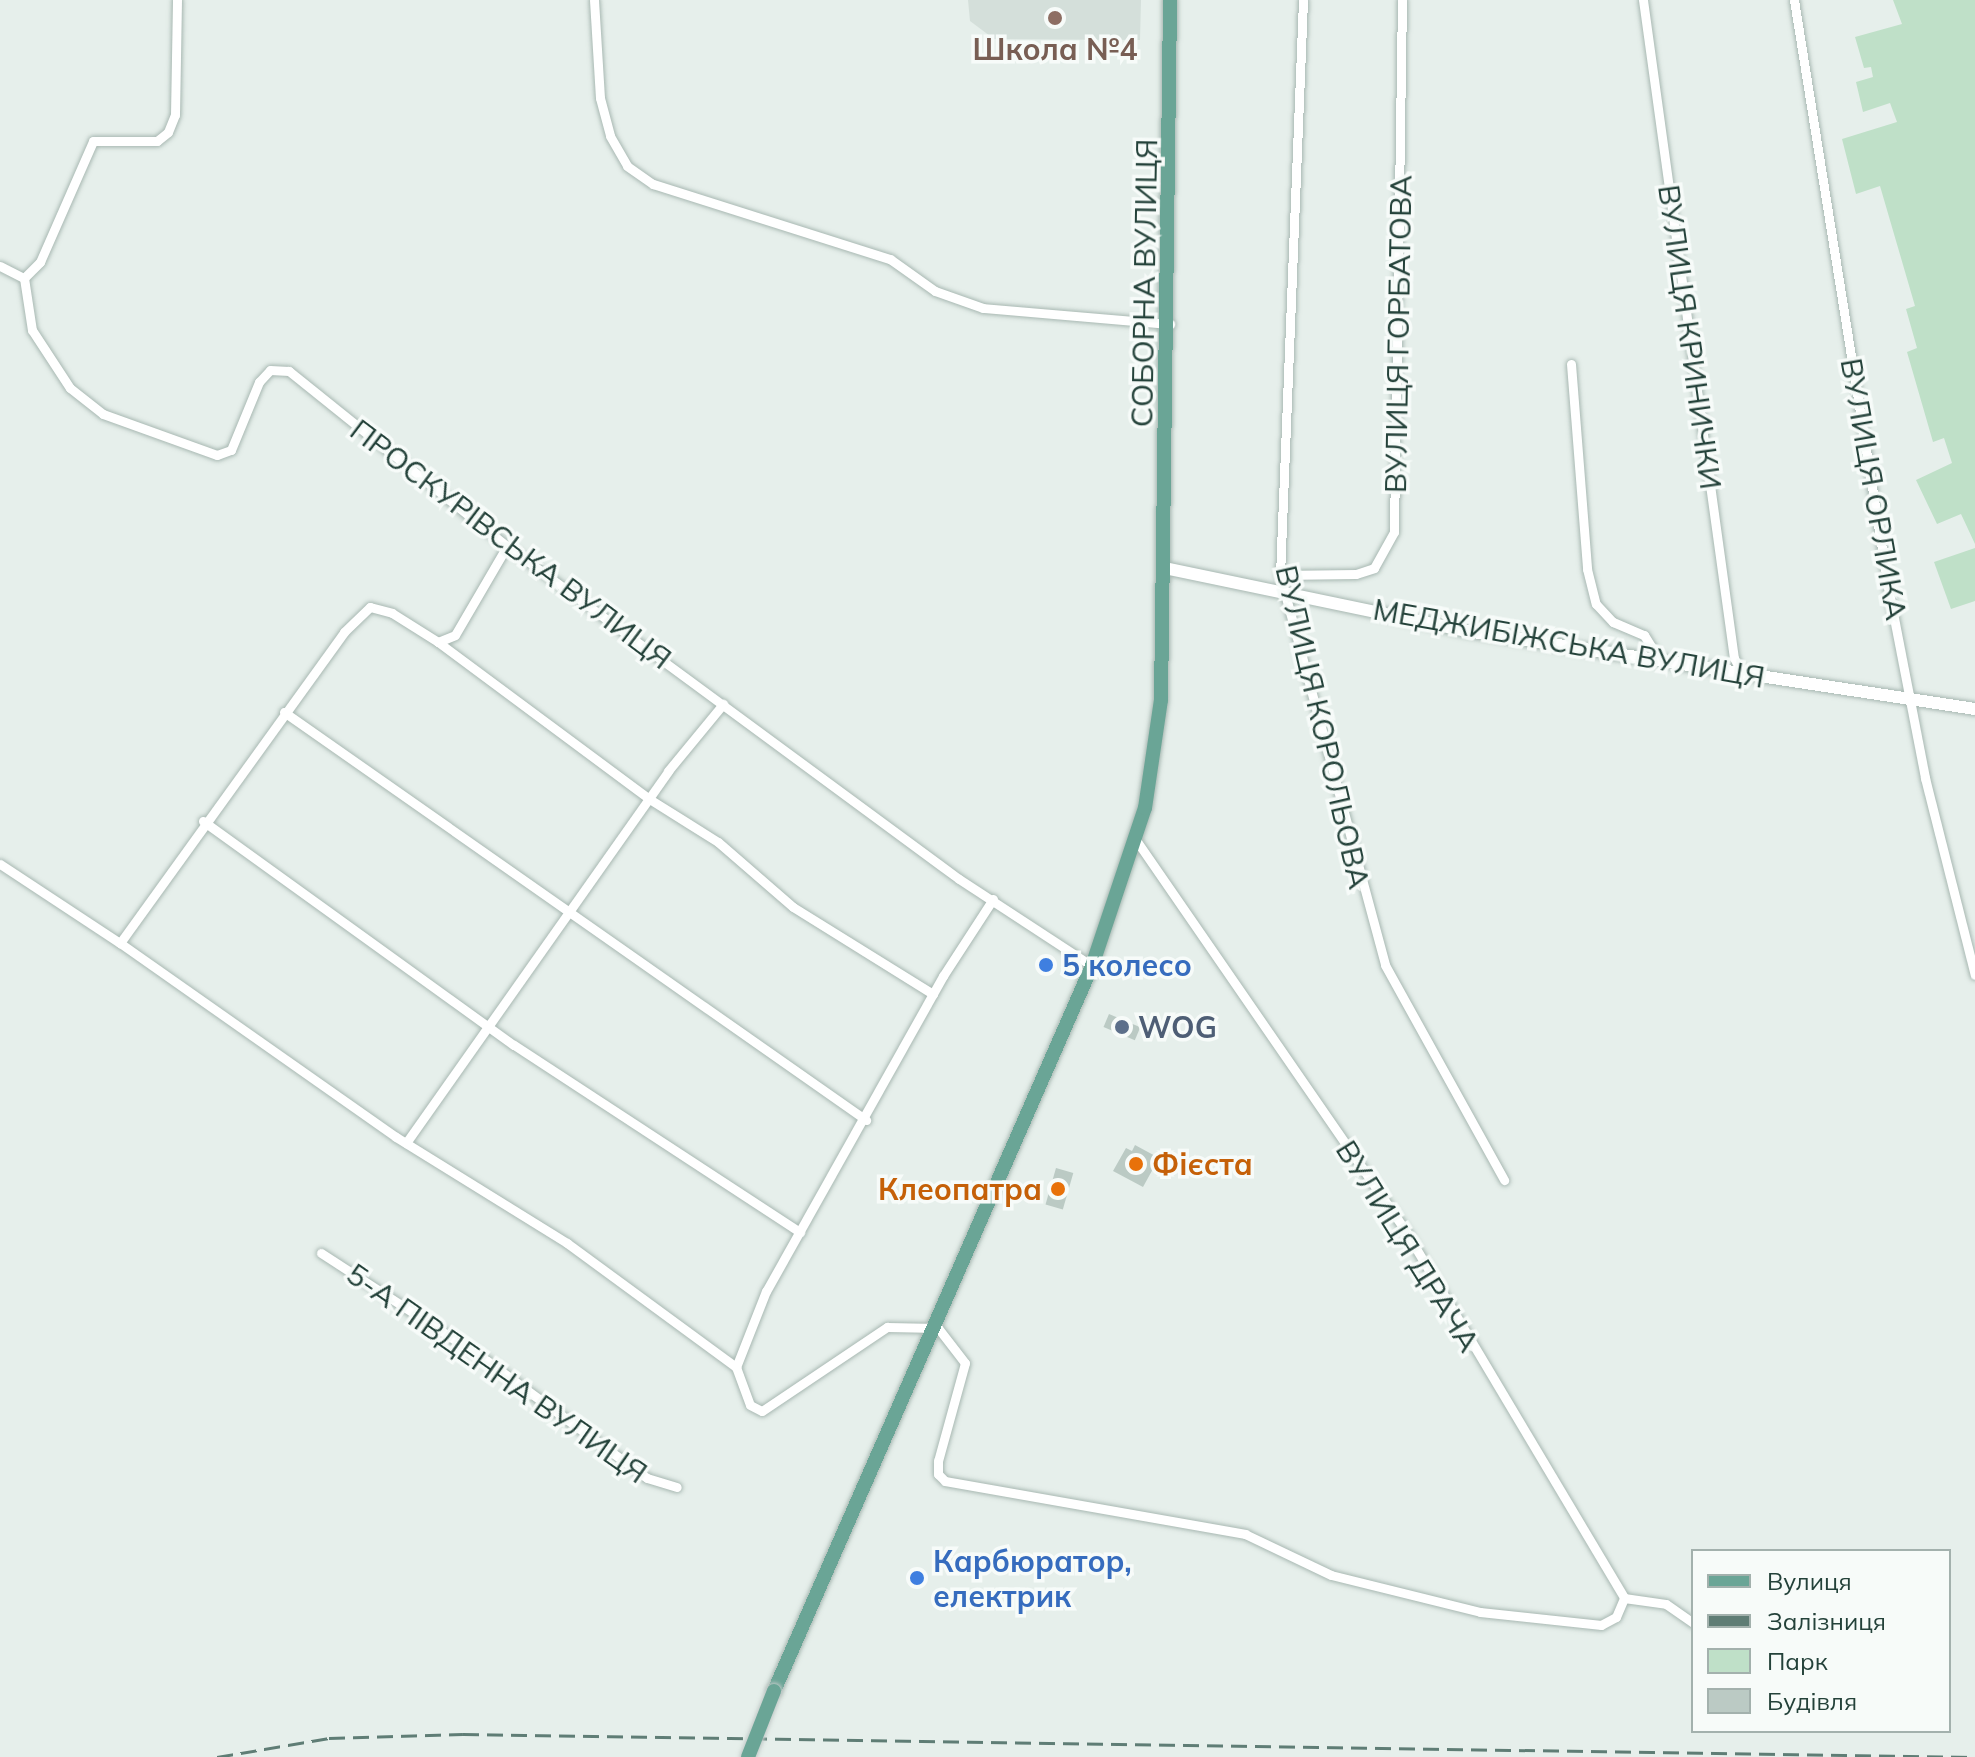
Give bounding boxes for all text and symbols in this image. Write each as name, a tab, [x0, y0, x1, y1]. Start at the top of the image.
marker: Школа №4	[1046, 9, 1064, 27]
place label: Школа №4	[973, 31, 1137, 67]
street label: СОБОРНА ВУЛИЦЯ	[1123, 138, 1165, 428]
street label: ВУЛИЦЯ ГОРБАТОВА	[1377, 175, 1419, 493]
street label: ВУЛИЦЯ КРИНИЧКИ	[1651, 182, 1729, 492]
street label: ВУЛИЦЯ ОРЛИКА	[1833, 355, 1915, 623]
street label: ПРОСКУРІВСЬКА ВУЛИЦЯ	[343, 412, 679, 676]
street label: ВУЛИЦЯ КОРОЛЬОВА	[1268, 562, 1378, 892]
street label: МЕДЖИБІЖСЬКА ВУЛИЦЯ	[1370, 591, 1768, 695]
place label: 5 колесо	[1062, 947, 1192, 983]
marker: 5 колесо	[1037, 956, 1055, 974]
place label: WOG	[1138, 1009, 1217, 1045]
marker: WOG	[1113, 1018, 1131, 1036]
street label: ВУЛИЦЯ ДРАЧА	[1329, 1134, 1487, 1358]
place label: Фієста	[1152, 1146, 1253, 1182]
marker: Фієста	[1127, 1155, 1145, 1173]
place label: Клеопатра	[878, 1171, 1042, 1207]
marker: Клеопатра	[1049, 1180, 1067, 1198]
street label: 5-А ПІВДЕННА ВУЛИЦЯ	[340, 1255, 654, 1491]
place label: Карбюратор, електрик	[933, 1543, 1132, 1614]
legend	[1691, 1549, 1951, 1733]
text: Вулиця	[1767, 1566, 1852, 1596]
marker: Карбюратор, електрик	[908, 1569, 926, 1587]
text: Залізниця	[1767, 1606, 1886, 1636]
text: Парк	[1767, 1646, 1828, 1676]
text: Будівля	[1767, 1686, 1857, 1716]

